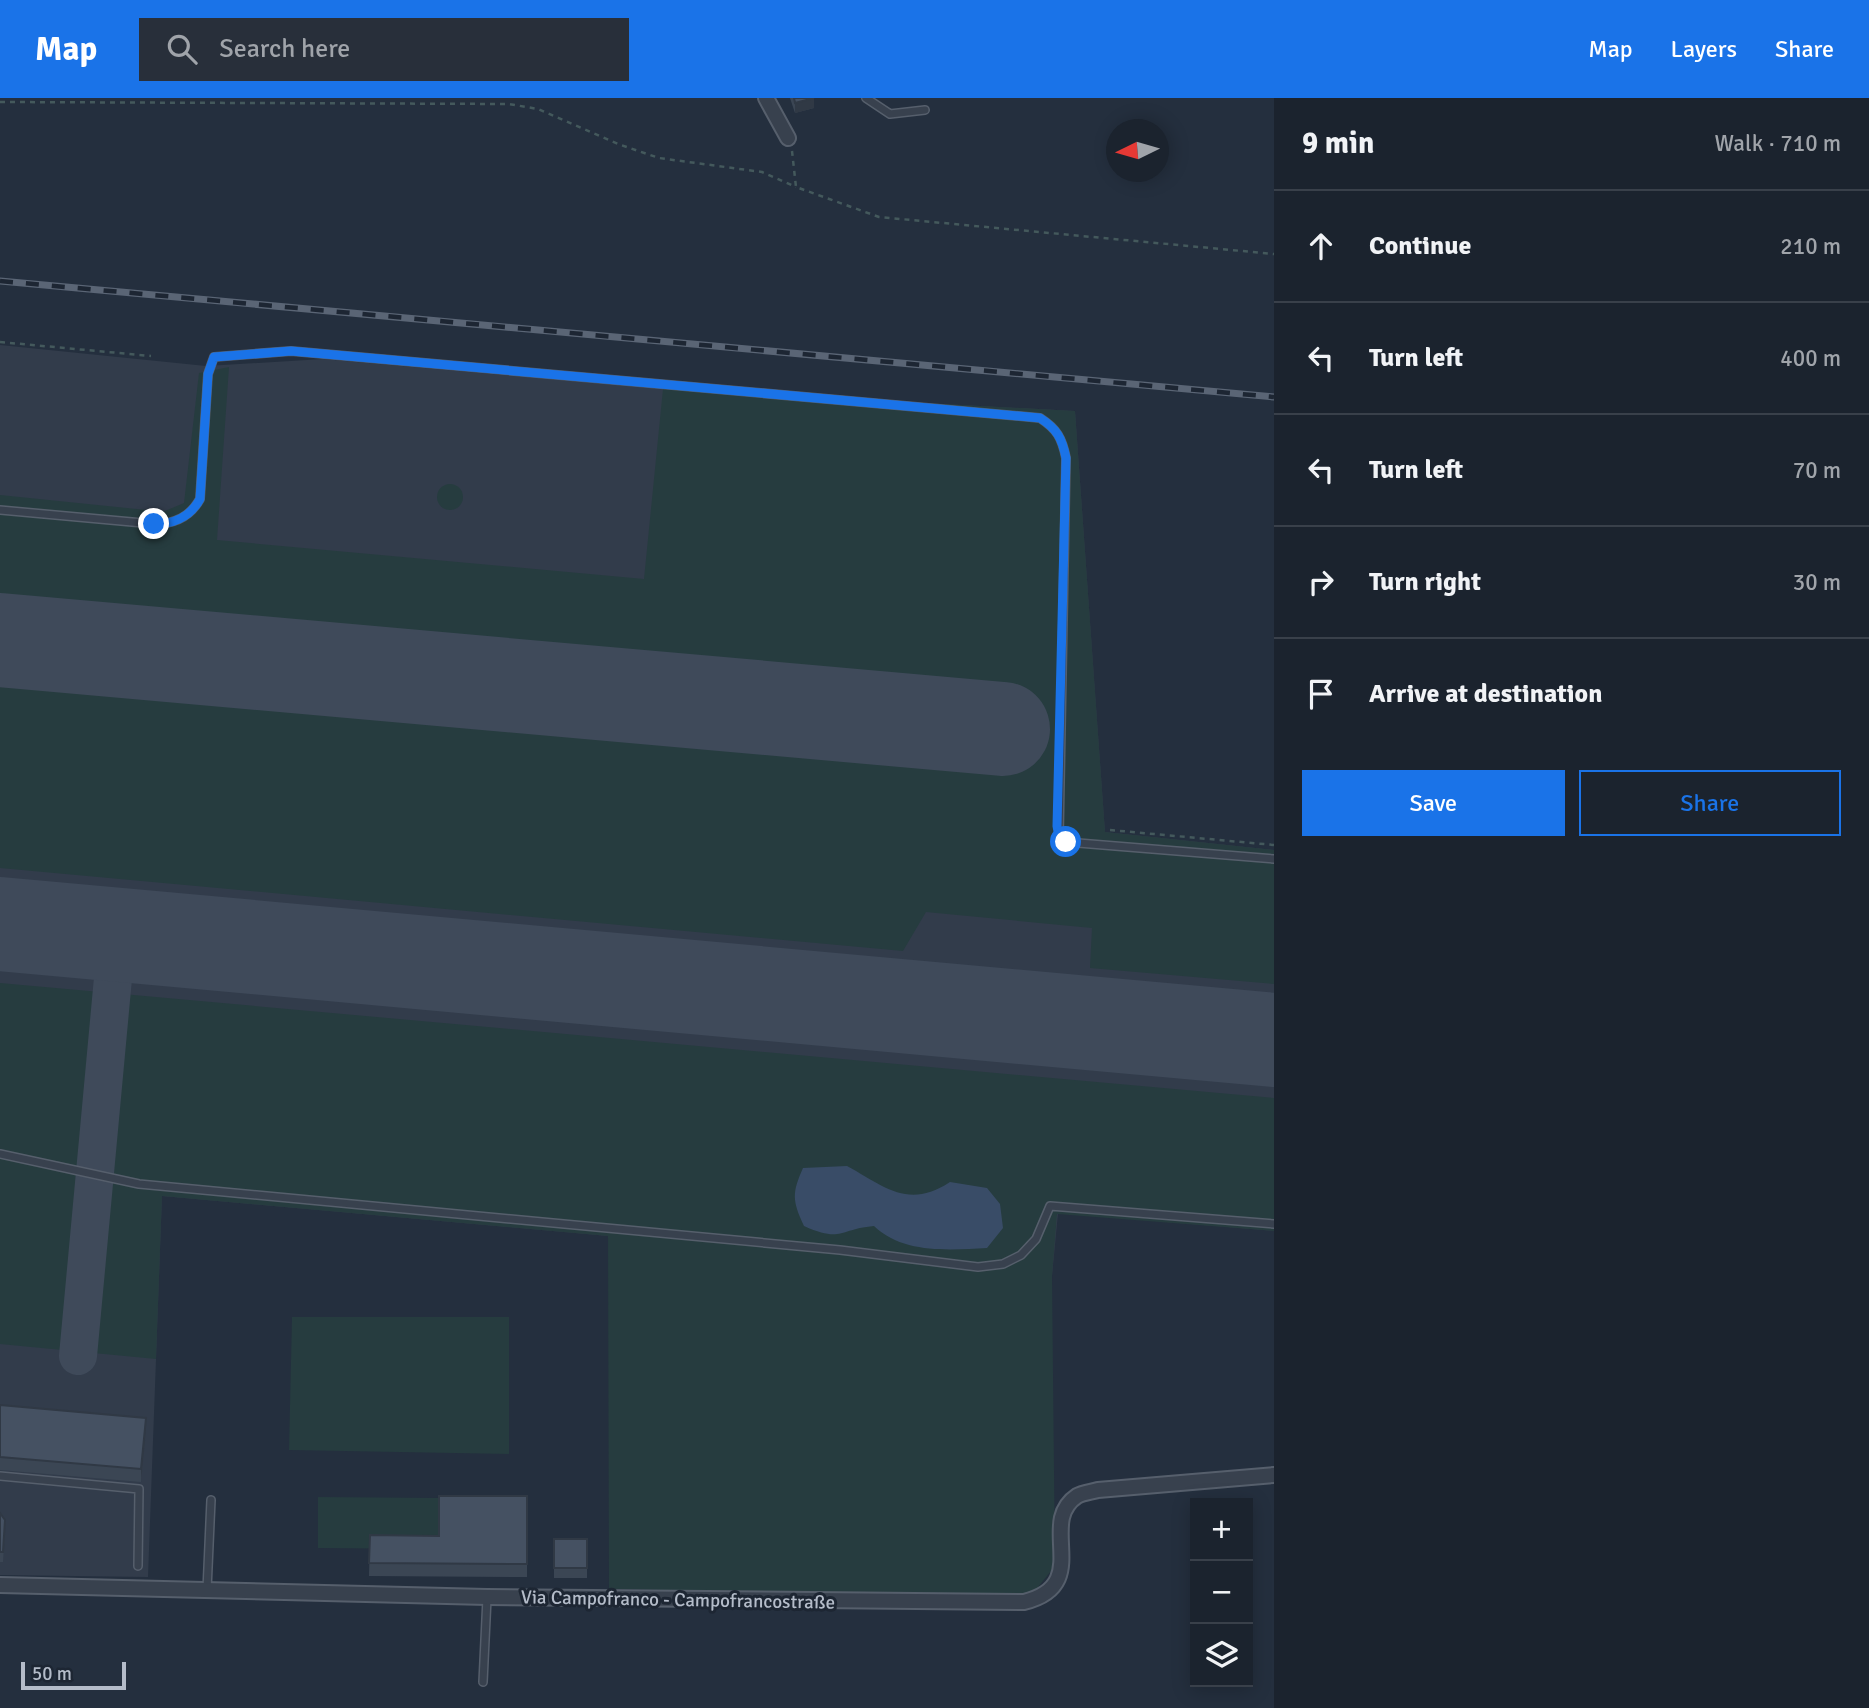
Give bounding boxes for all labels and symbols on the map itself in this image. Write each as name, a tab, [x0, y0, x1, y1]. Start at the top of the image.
north arrow	[1106, 119, 1169, 182]
route end	[138, 508, 169, 539]
route start	[1050, 826, 1081, 857]
street label: Via Campofranco - Campofrancostraße	[521, 1585, 835, 1615]
scale bar	[21, 1659, 126, 1691]

